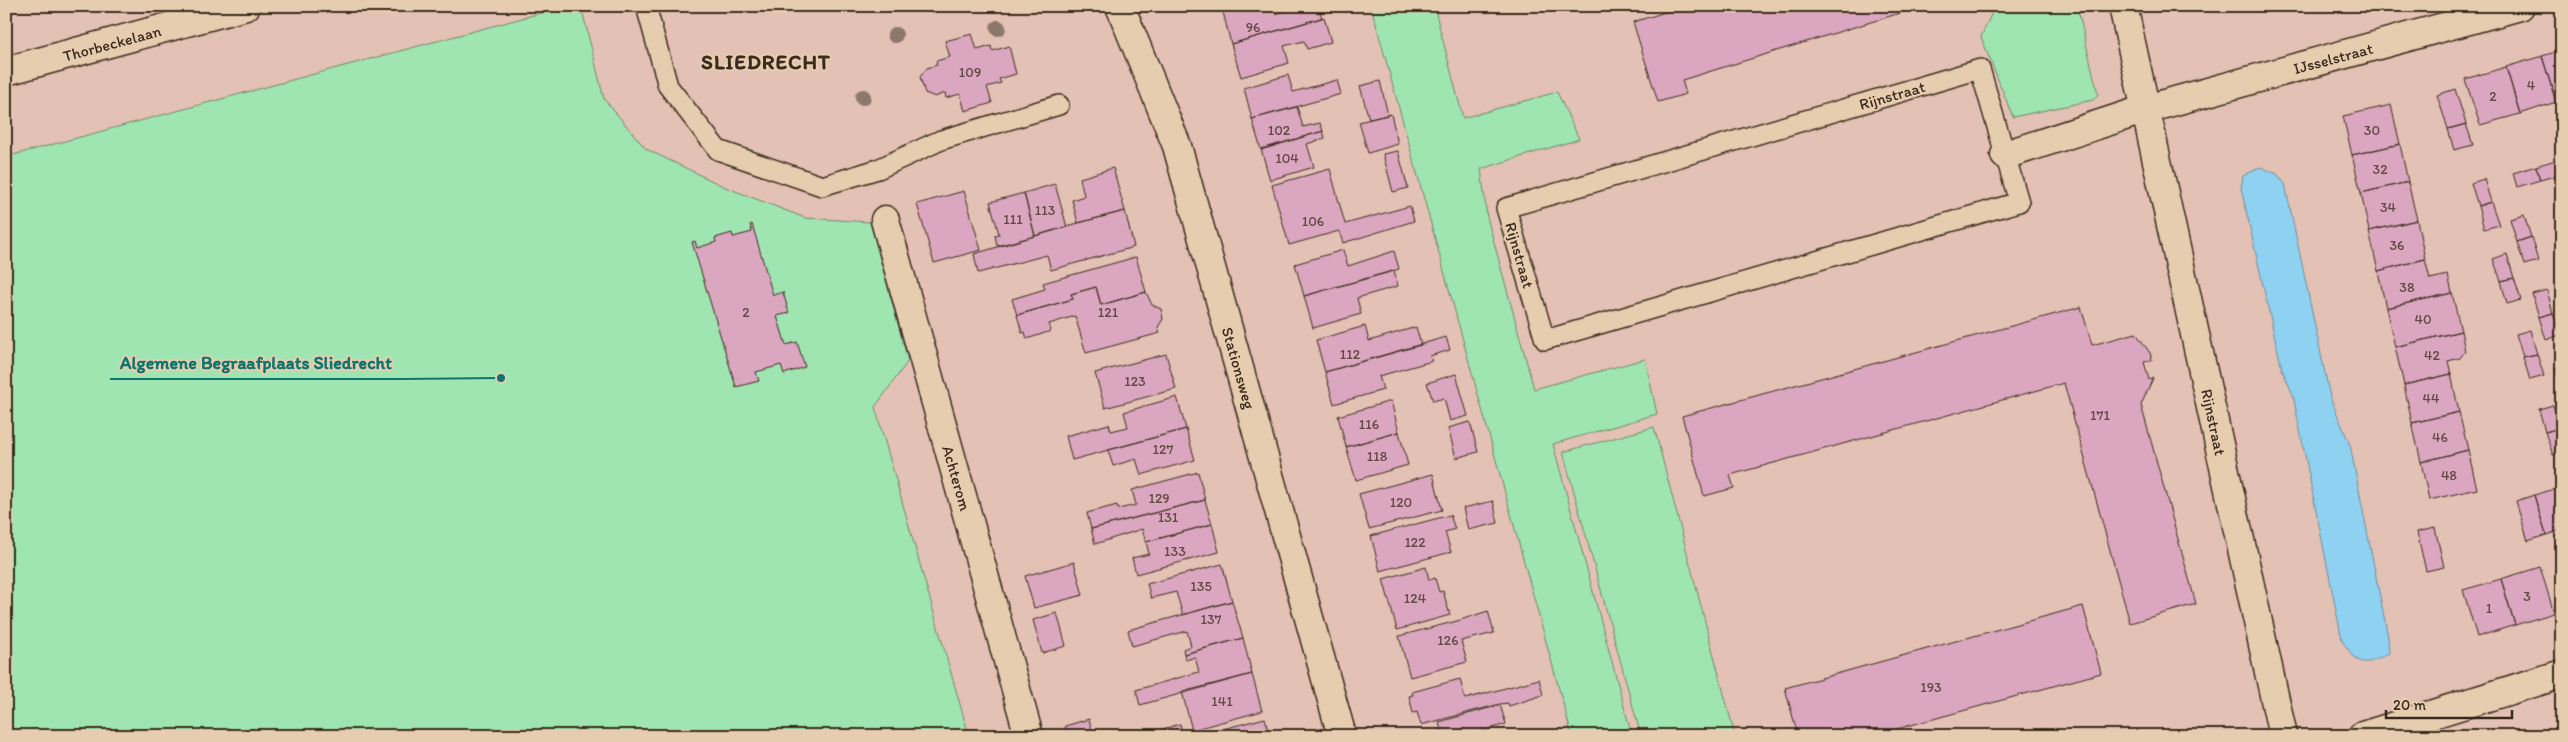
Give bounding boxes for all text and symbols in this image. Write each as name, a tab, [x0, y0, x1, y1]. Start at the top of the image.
house number: 96	[1246, 19, 1260, 36]
street label: Thorbeckelaan	[61, 21, 163, 66]
street label: IJsselstraat	[2291, 39, 2375, 78]
district label: SLIEDRECHT	[701, 49, 831, 74]
house number: 109	[959, 64, 981, 81]
street label: Rijnstraat	[1857, 77, 1927, 114]
house number: 4	[2527, 77, 2536, 94]
house number: 2	[2489, 88, 2497, 105]
house number: 102	[1268, 122, 1291, 139]
house number: 30	[2364, 122, 2380, 139]
house number: 104	[1275, 150, 1299, 167]
house number: 32	[2373, 161, 2388, 178]
house number: 34	[2380, 199, 2397, 216]
house number: 113	[1035, 202, 1056, 219]
house number: 111	[1003, 211, 1023, 228]
house number: 106	[1302, 213, 1324, 230]
street label: Rijnstraat	[1501, 220, 1538, 290]
house number: 36	[2389, 237, 2405, 254]
house number: 38	[2399, 279, 2415, 296]
house number: 2	[742, 304, 750, 321]
house number: 121	[1098, 304, 1119, 321]
house number: 40	[2414, 311, 2432, 328]
street label: Stationsweg	[1218, 325, 1260, 412]
callout: Algemene Begraafplaats Sliedrecht	[110, 346, 402, 379]
house number: 112	[1340, 346, 1361, 363]
house number: 42	[2424, 347, 2441, 364]
text: Algemene Begraafplaats Sliedrecht	[119, 352, 392, 374]
house number: 123	[1124, 373, 1146, 390]
street label: Rijnstraat	[2197, 387, 2230, 457]
house number: 44	[2423, 390, 2440, 407]
house number: 171	[2090, 407, 2110, 424]
house number: 116	[1359, 416, 1379, 433]
house number: 46	[2432, 429, 2448, 446]
house number: 127	[1153, 441, 1173, 458]
street label: Achterom	[938, 443, 975, 513]
house number: 118	[1367, 448, 1388, 465]
house number: 48	[2441, 467, 2457, 484]
house number: 129	[1148, 490, 1170, 507]
house number: 120	[1390, 494, 1412, 511]
house number: 131	[1158, 509, 1179, 526]
house number: 122	[1404, 534, 1426, 551]
house number: 133	[1164, 543, 1186, 560]
house number: 135	[1190, 578, 1212, 595]
house number: 3	[2523, 588, 2531, 605]
house number: 124	[1404, 590, 1427, 607]
house number: 1	[2486, 600, 2493, 617]
house number: 137	[1200, 611, 1222, 628]
house number: 126	[1437, 632, 1459, 649]
house number: 193	[1920, 679, 1942, 696]
scale bar	[2386, 687, 2512, 719]
house number: 141	[1211, 693, 1233, 710]
text: 20 m	[2393, 696, 2427, 714]

